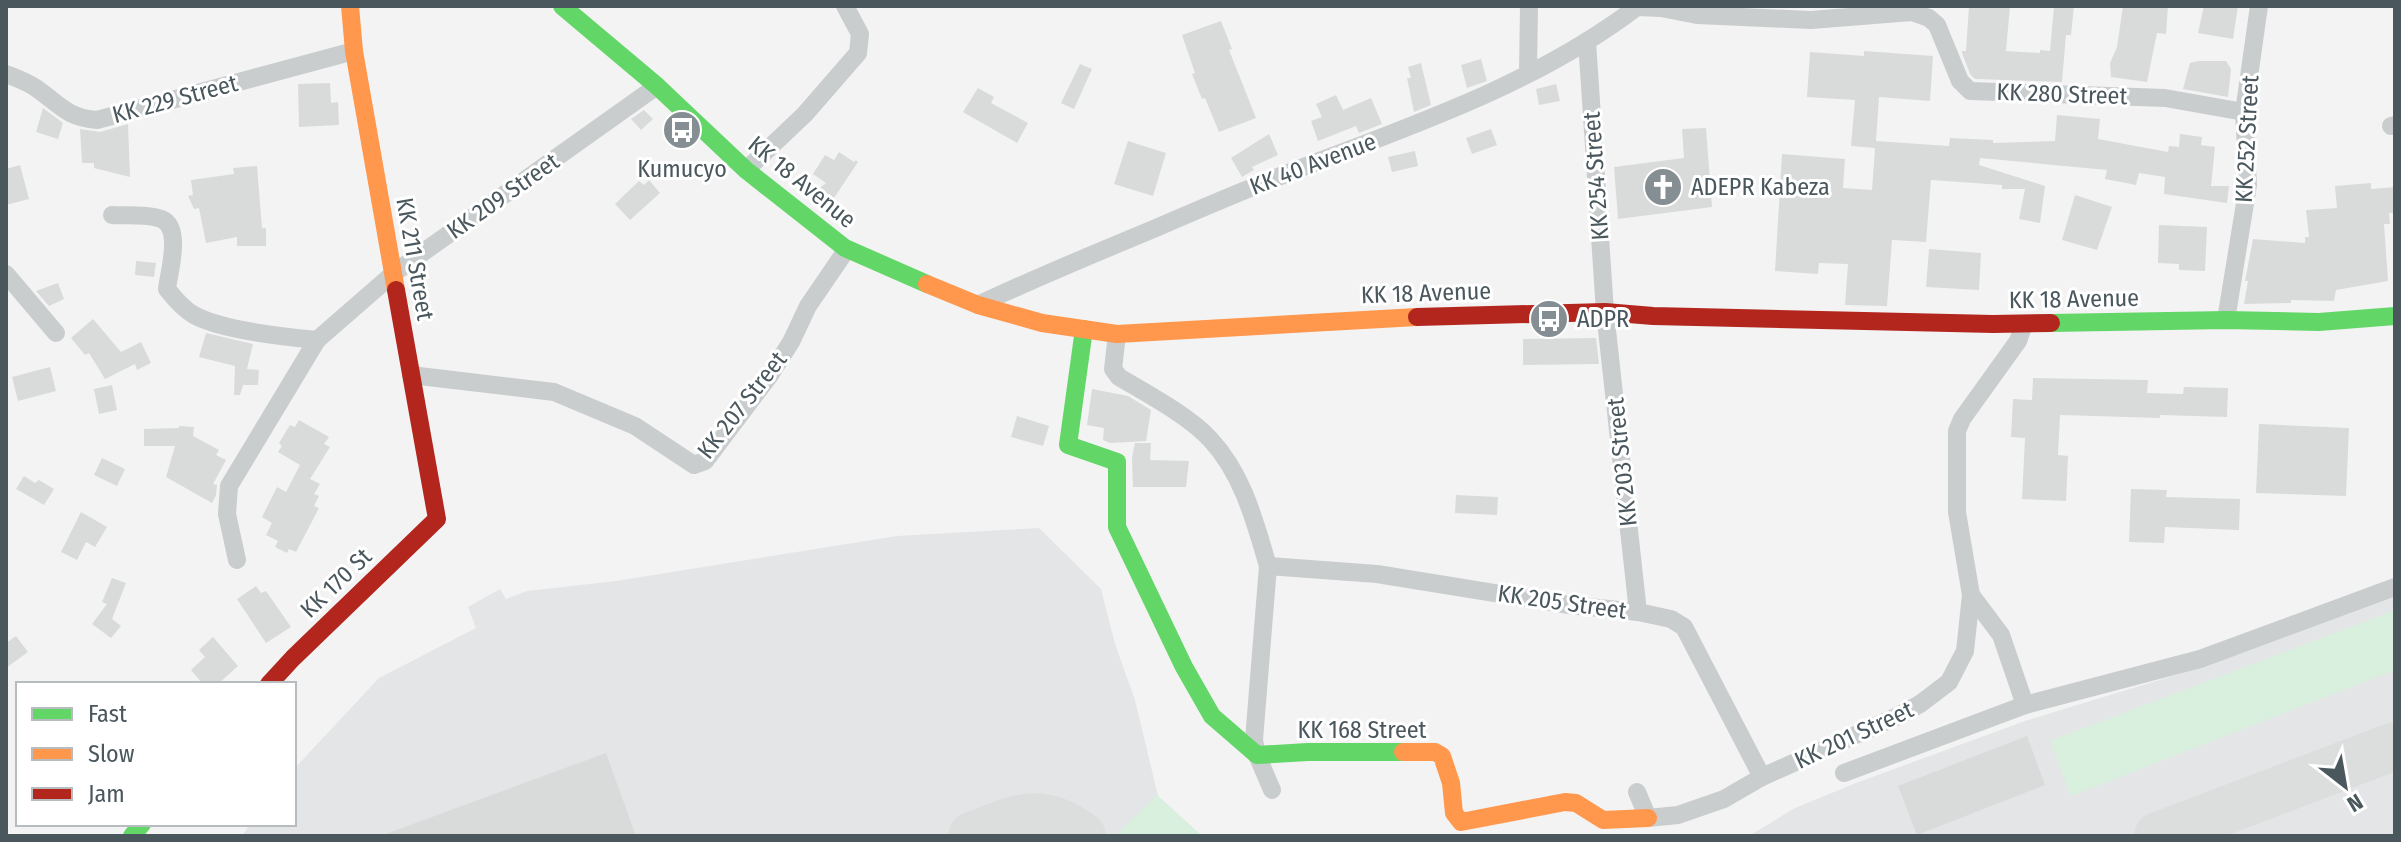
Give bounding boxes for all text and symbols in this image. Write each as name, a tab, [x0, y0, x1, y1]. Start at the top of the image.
street label: KK 229 Street	[109, 69, 241, 129]
street label: KK 252 Street	[2230, 74, 2264, 203]
street label: KK 280 Street	[1996, 78, 2128, 110]
bus stop icon: Kumucyo	[661, 109, 703, 151]
street label: KK 254 Street	[1578, 111, 1614, 241]
street label: KK 40 Avenue	[1246, 127, 1380, 201]
street label: KK 18 Avenue	[743, 130, 861, 234]
street label: KK 209 Street	[442, 147, 564, 245]
place label: Kumucyo	[637, 155, 727, 183]
church icon: ADEPR Kabeza	[1642, 166, 1684, 208]
place label: ADEPR Kabeza	[1691, 173, 1830, 201]
street label: KK 211 Street	[390, 195, 440, 323]
street label: KK 18 Avenue	[1360, 277, 1492, 309]
street label: KK 18 Avenue	[2009, 284, 2139, 314]
bus stop icon: ADPR	[1528, 298, 1570, 340]
place label: ADPR	[1577, 305, 1629, 333]
street label: KK 207 Street	[692, 346, 793, 464]
street label: KK 203 Street	[1601, 396, 1643, 528]
street label: KK 170 St	[295, 542, 377, 624]
street label: KK 205 Street	[1496, 579, 1628, 625]
legend	[16, 682, 296, 826]
street label: KK 201 Street	[1790, 695, 1918, 775]
text: Fast	[88, 700, 127, 728]
street label: KK 168 Street	[1298, 716, 1427, 744]
text: Slow	[88, 740, 135, 768]
north arrow	[2305, 746, 2385, 826]
text: Jam	[88, 780, 125, 808]
text: N	[2342, 788, 2368, 818]

